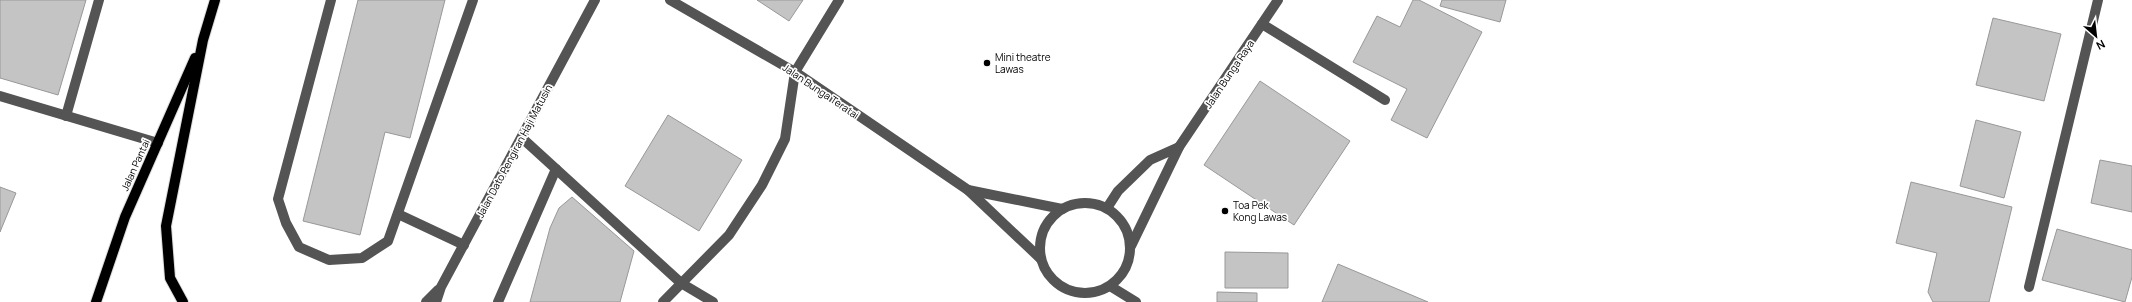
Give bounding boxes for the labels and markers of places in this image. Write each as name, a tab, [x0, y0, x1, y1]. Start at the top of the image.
place label: Mini theatre Lawas	[995, 50, 1051, 76]
marker: Mini theatre Lawas	[982, 58, 992, 68]
place label: Toa Pek Kong Lawas	[1233, 198, 1287, 224]
marker: Toa Pek Kong Lawas	[1220, 206, 1230, 216]

